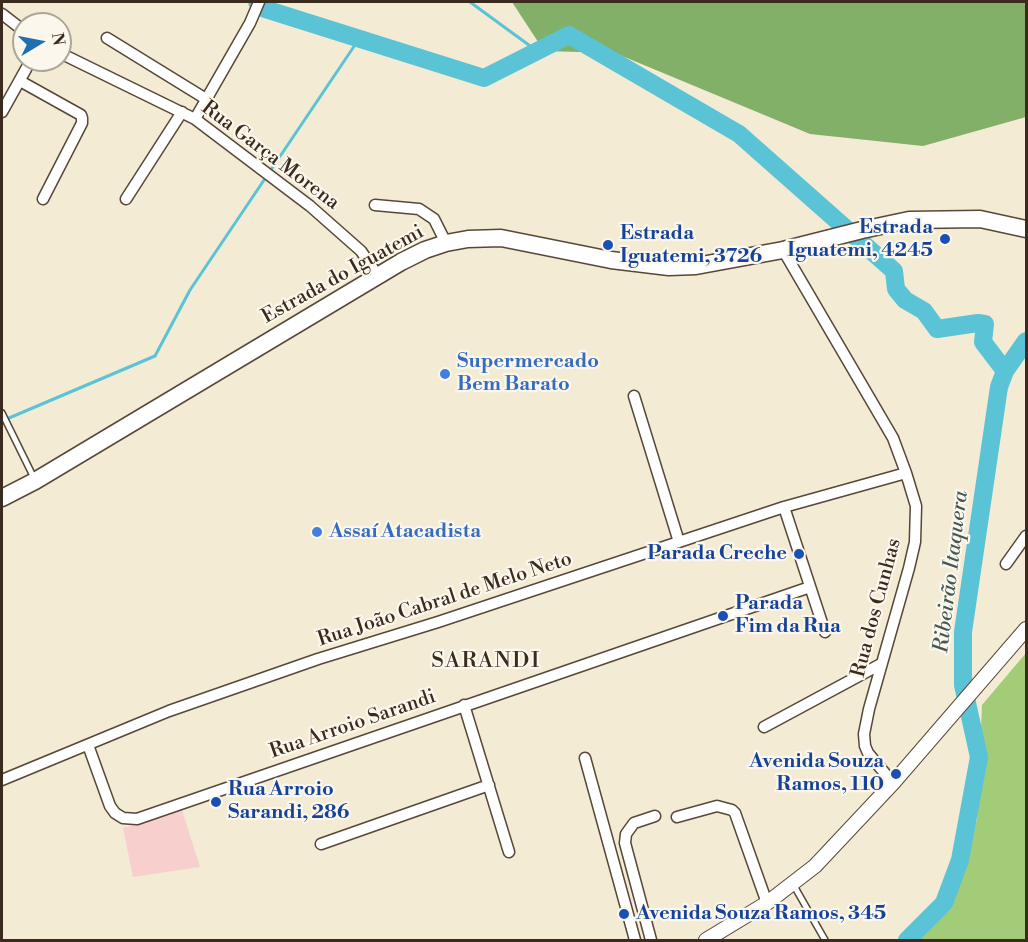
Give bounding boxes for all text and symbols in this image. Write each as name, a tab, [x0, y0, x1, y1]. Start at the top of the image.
north arrow	[12, 12, 72, 72]
text: N	[47, 31, 69, 47]
street label: Rua Garça Morena	[196, 96, 344, 216]
place label: Estrada Iguatemi, 4245	[787, 216, 933, 263]
street label: Estrada do Iguatemi	[258, 221, 428, 329]
place label: Estrada Iguatemi, 3726	[620, 222, 762, 269]
marker: Estrada Iguatemi, 4245	[938, 232, 952, 246]
marker: Estrada Iguatemi, 3726	[601, 238, 615, 252]
place label: Supermercado Bem Barato	[457, 350, 599, 397]
marker: Supermercado Bem Barato	[438, 367, 452, 381]
water label: Ribeirão Itaquera	[930, 490, 974, 654]
place label: Assaí Atacadista	[329, 520, 481, 544]
marker: Assaí Atacadista	[310, 525, 324, 539]
street label: Rua dos Cunhas	[847, 536, 907, 680]
place label: Parada Creche	[647, 542, 787, 566]
street label: Rua João Cabral de Melo Neto	[315, 547, 575, 653]
marker: Parada Creche	[792, 547, 806, 561]
place label: Parada Fim da Rua	[735, 592, 841, 639]
marker: Parada Fim da Rua	[716, 609, 730, 623]
district label: SARANDI	[431, 649, 541, 675]
street label: Rua Arroio Sarandi	[267, 685, 439, 765]
place label: Avenida Souza Ramos, 110	[749, 750, 884, 797]
marker: Avenida Souza Ramos, 110	[889, 767, 903, 781]
place label: Rua Arroio Sarandi, 286	[228, 778, 349, 825]
marker: Rua Arroio Sarandi, 286	[209, 795, 223, 809]
place label: Avenida Souza Ramos, 345	[636, 902, 886, 926]
marker: Avenida Souza Ramos, 345	[617, 907, 631, 921]

